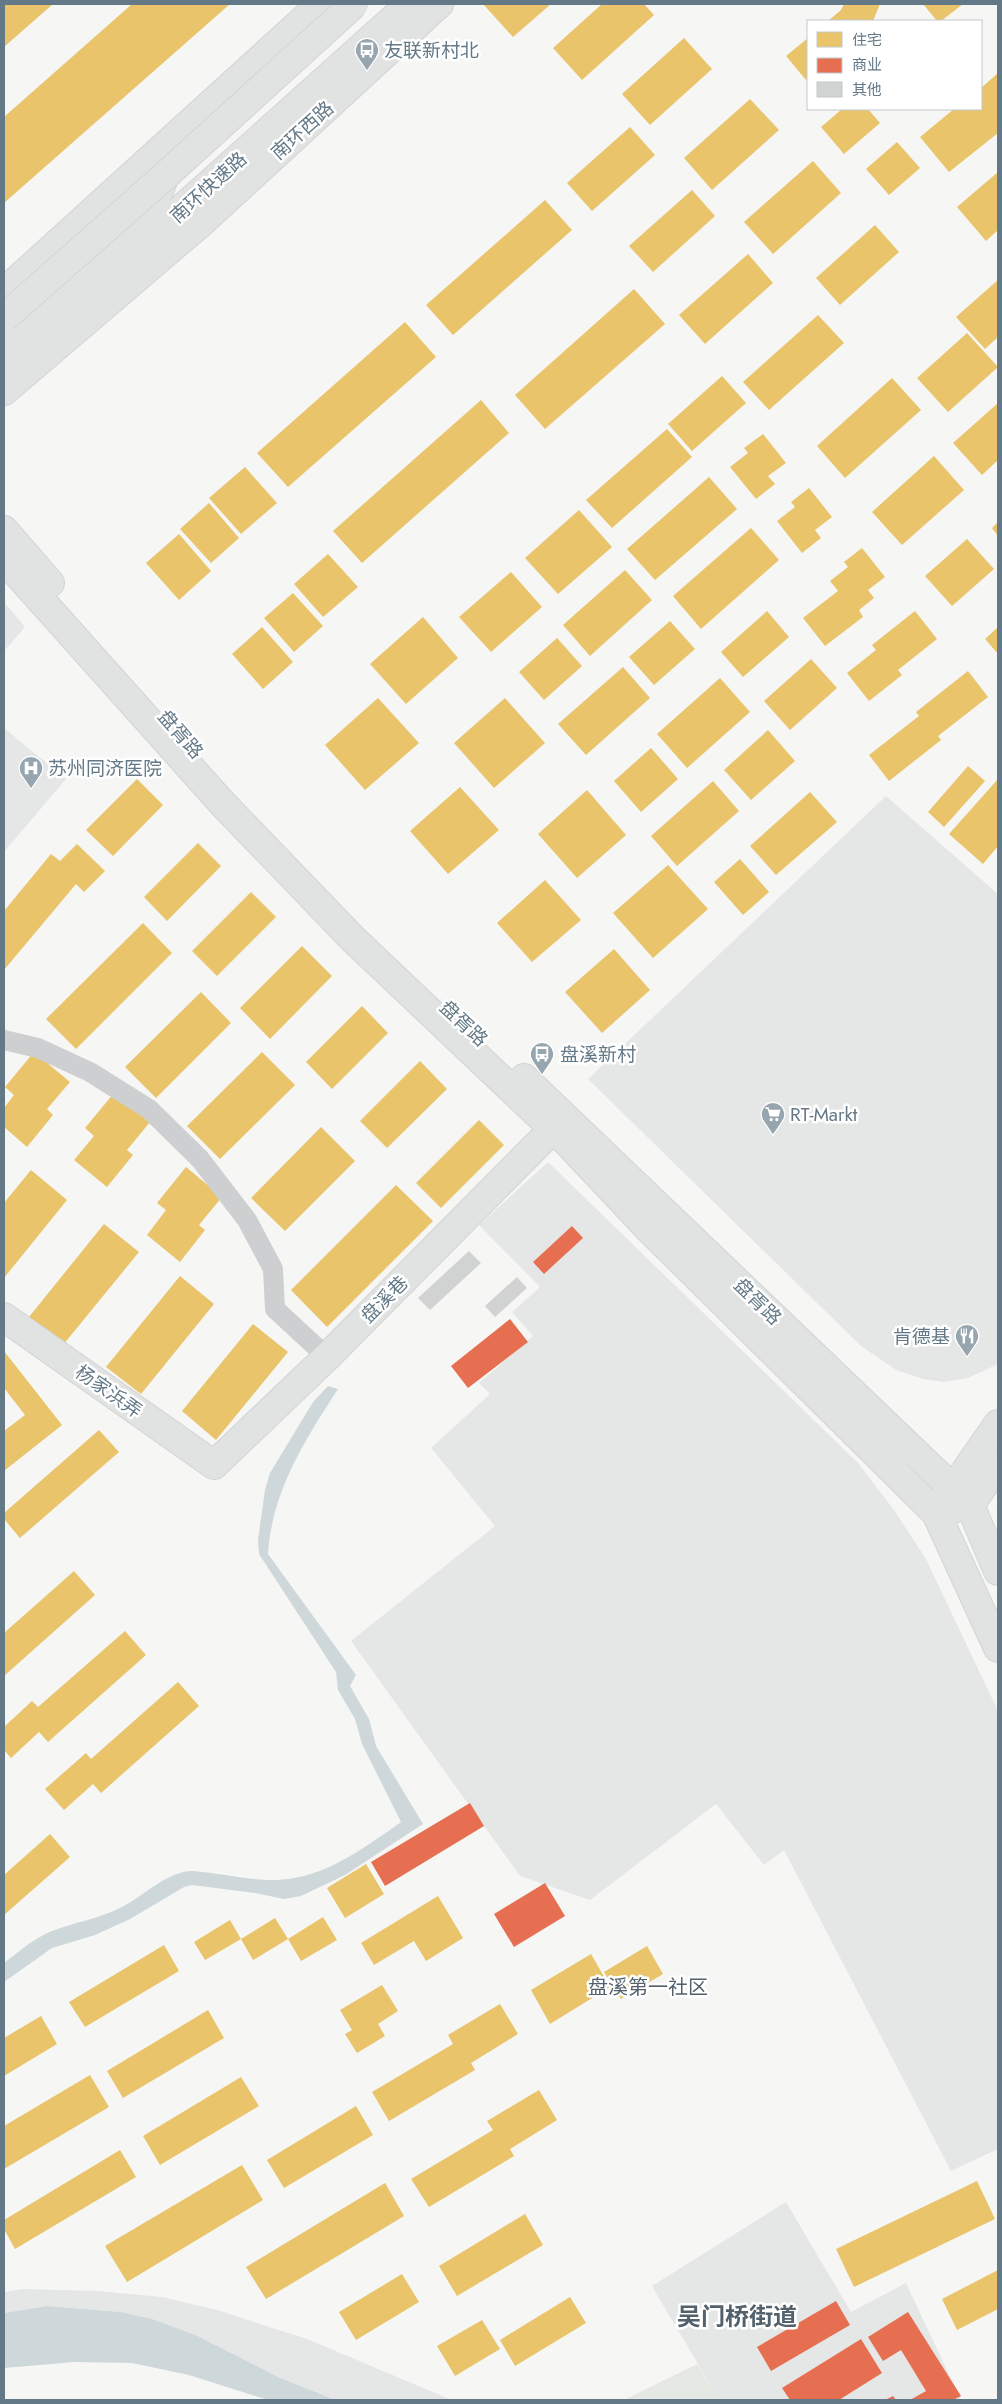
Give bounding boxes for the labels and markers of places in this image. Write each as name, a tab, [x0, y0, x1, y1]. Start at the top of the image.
bus stop icon: 友联新村北	[354, 37, 380, 71]
place label: 友联新村北	[384, 37, 479, 64]
hospital icon: 苏州同济医院	[18, 755, 44, 789]
place label: 苏州同济医院	[48, 755, 162, 782]
bus stop icon: 盘溪新村	[529, 1041, 555, 1075]
place label: 盘溪新村	[560, 1041, 636, 1068]
supermarket icon: RT-Markt	[760, 1101, 786, 1135]
place label: RT-Markt	[790, 1101, 858, 1128]
place label: 肯德基	[893, 1323, 950, 1350]
restaurant icon: 肯德基	[954, 1323, 980, 1357]

